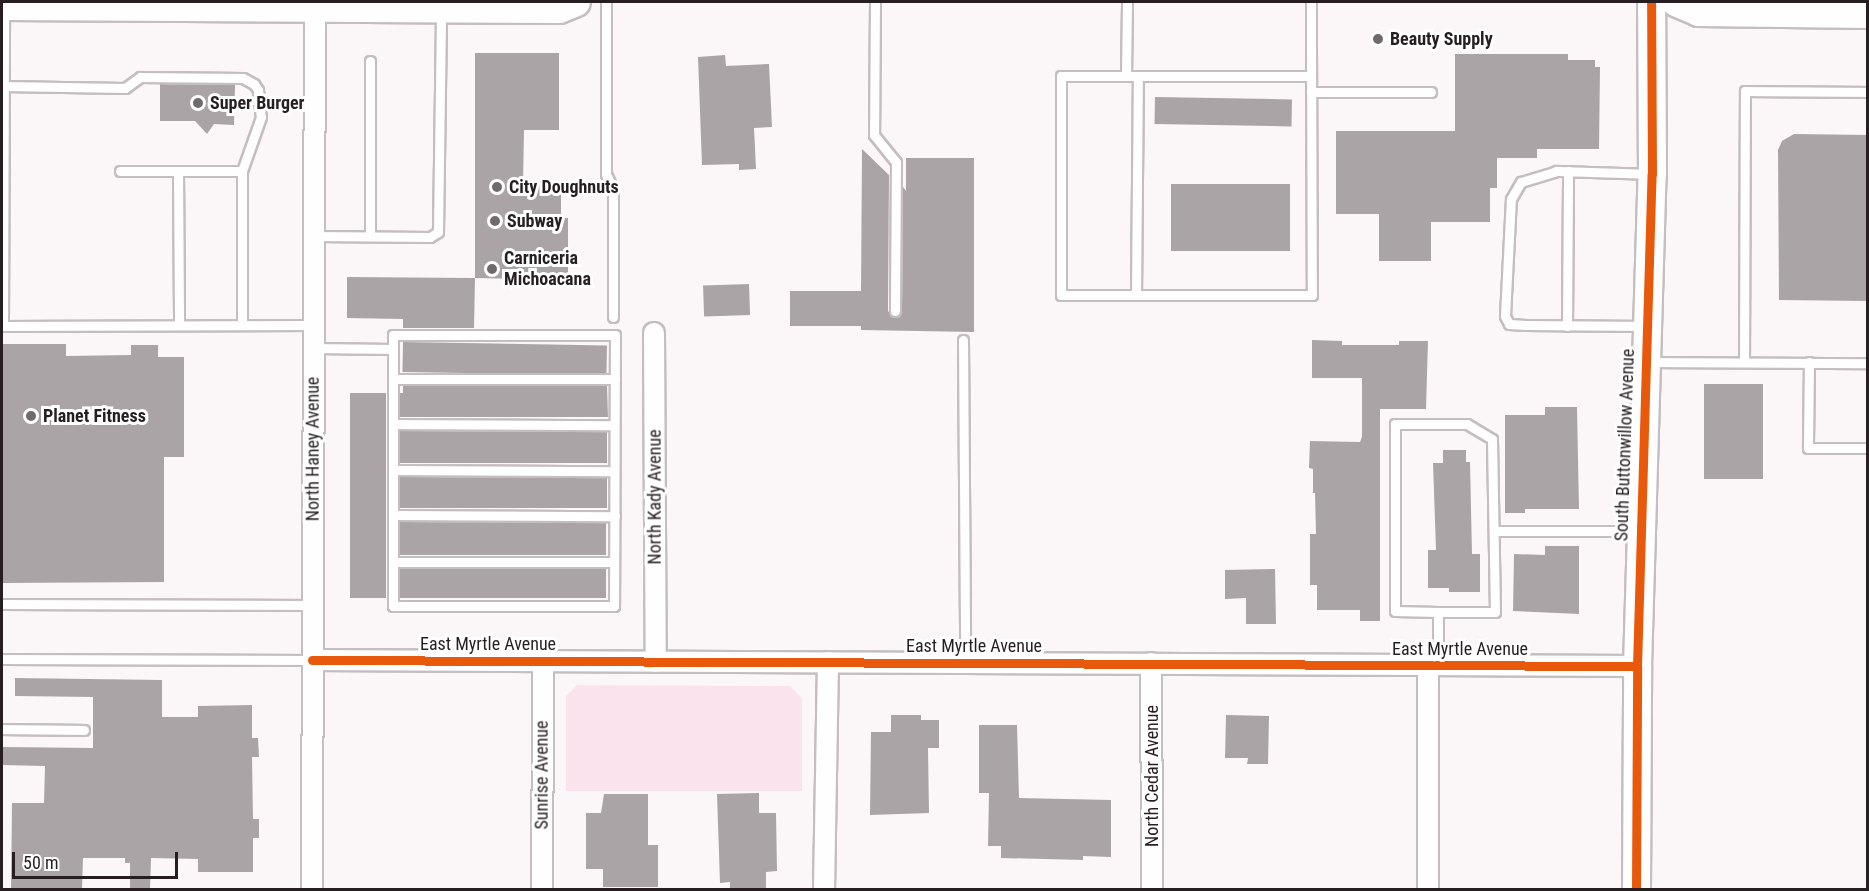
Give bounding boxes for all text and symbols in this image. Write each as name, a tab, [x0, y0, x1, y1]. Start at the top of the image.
place label: Beauty Supply	[1390, 28, 1493, 50]
marker: Beauty Supply	[1371, 32, 1385, 46]
place label: Super Burger	[210, 92, 305, 114]
marker: Super Burger	[191, 96, 205, 110]
place label: City Doughnuts	[509, 176, 619, 198]
marker: City Doughnuts	[490, 180, 504, 194]
place label: Subway	[507, 210, 562, 232]
marker: Subway	[488, 214, 502, 228]
place label: Carniceria Michoacana	[504, 248, 591, 290]
marker: Carniceria Michoacana	[485, 262, 499, 276]
street label: South Buttonwillow Avenue	[1611, 348, 1639, 542]
street label: North Haney Avenue	[302, 377, 324, 521]
place label: Planet Fitness	[43, 405, 146, 427]
marker: Planet Fitness	[24, 409, 38, 423]
street label: North Kady Avenue	[644, 429, 666, 565]
street label: East Myrtle Avenue	[420, 633, 556, 655]
street label: East Myrtle Avenue	[906, 635, 1042, 657]
street label: East Myrtle Avenue	[1392, 638, 1528, 660]
street label: North Cedar Avenue	[1141, 705, 1163, 847]
street label: Sunrise Avenue	[531, 721, 553, 829]
scale bar	[15, 840, 182, 878]
text: 50 m	[23, 852, 58, 873]

